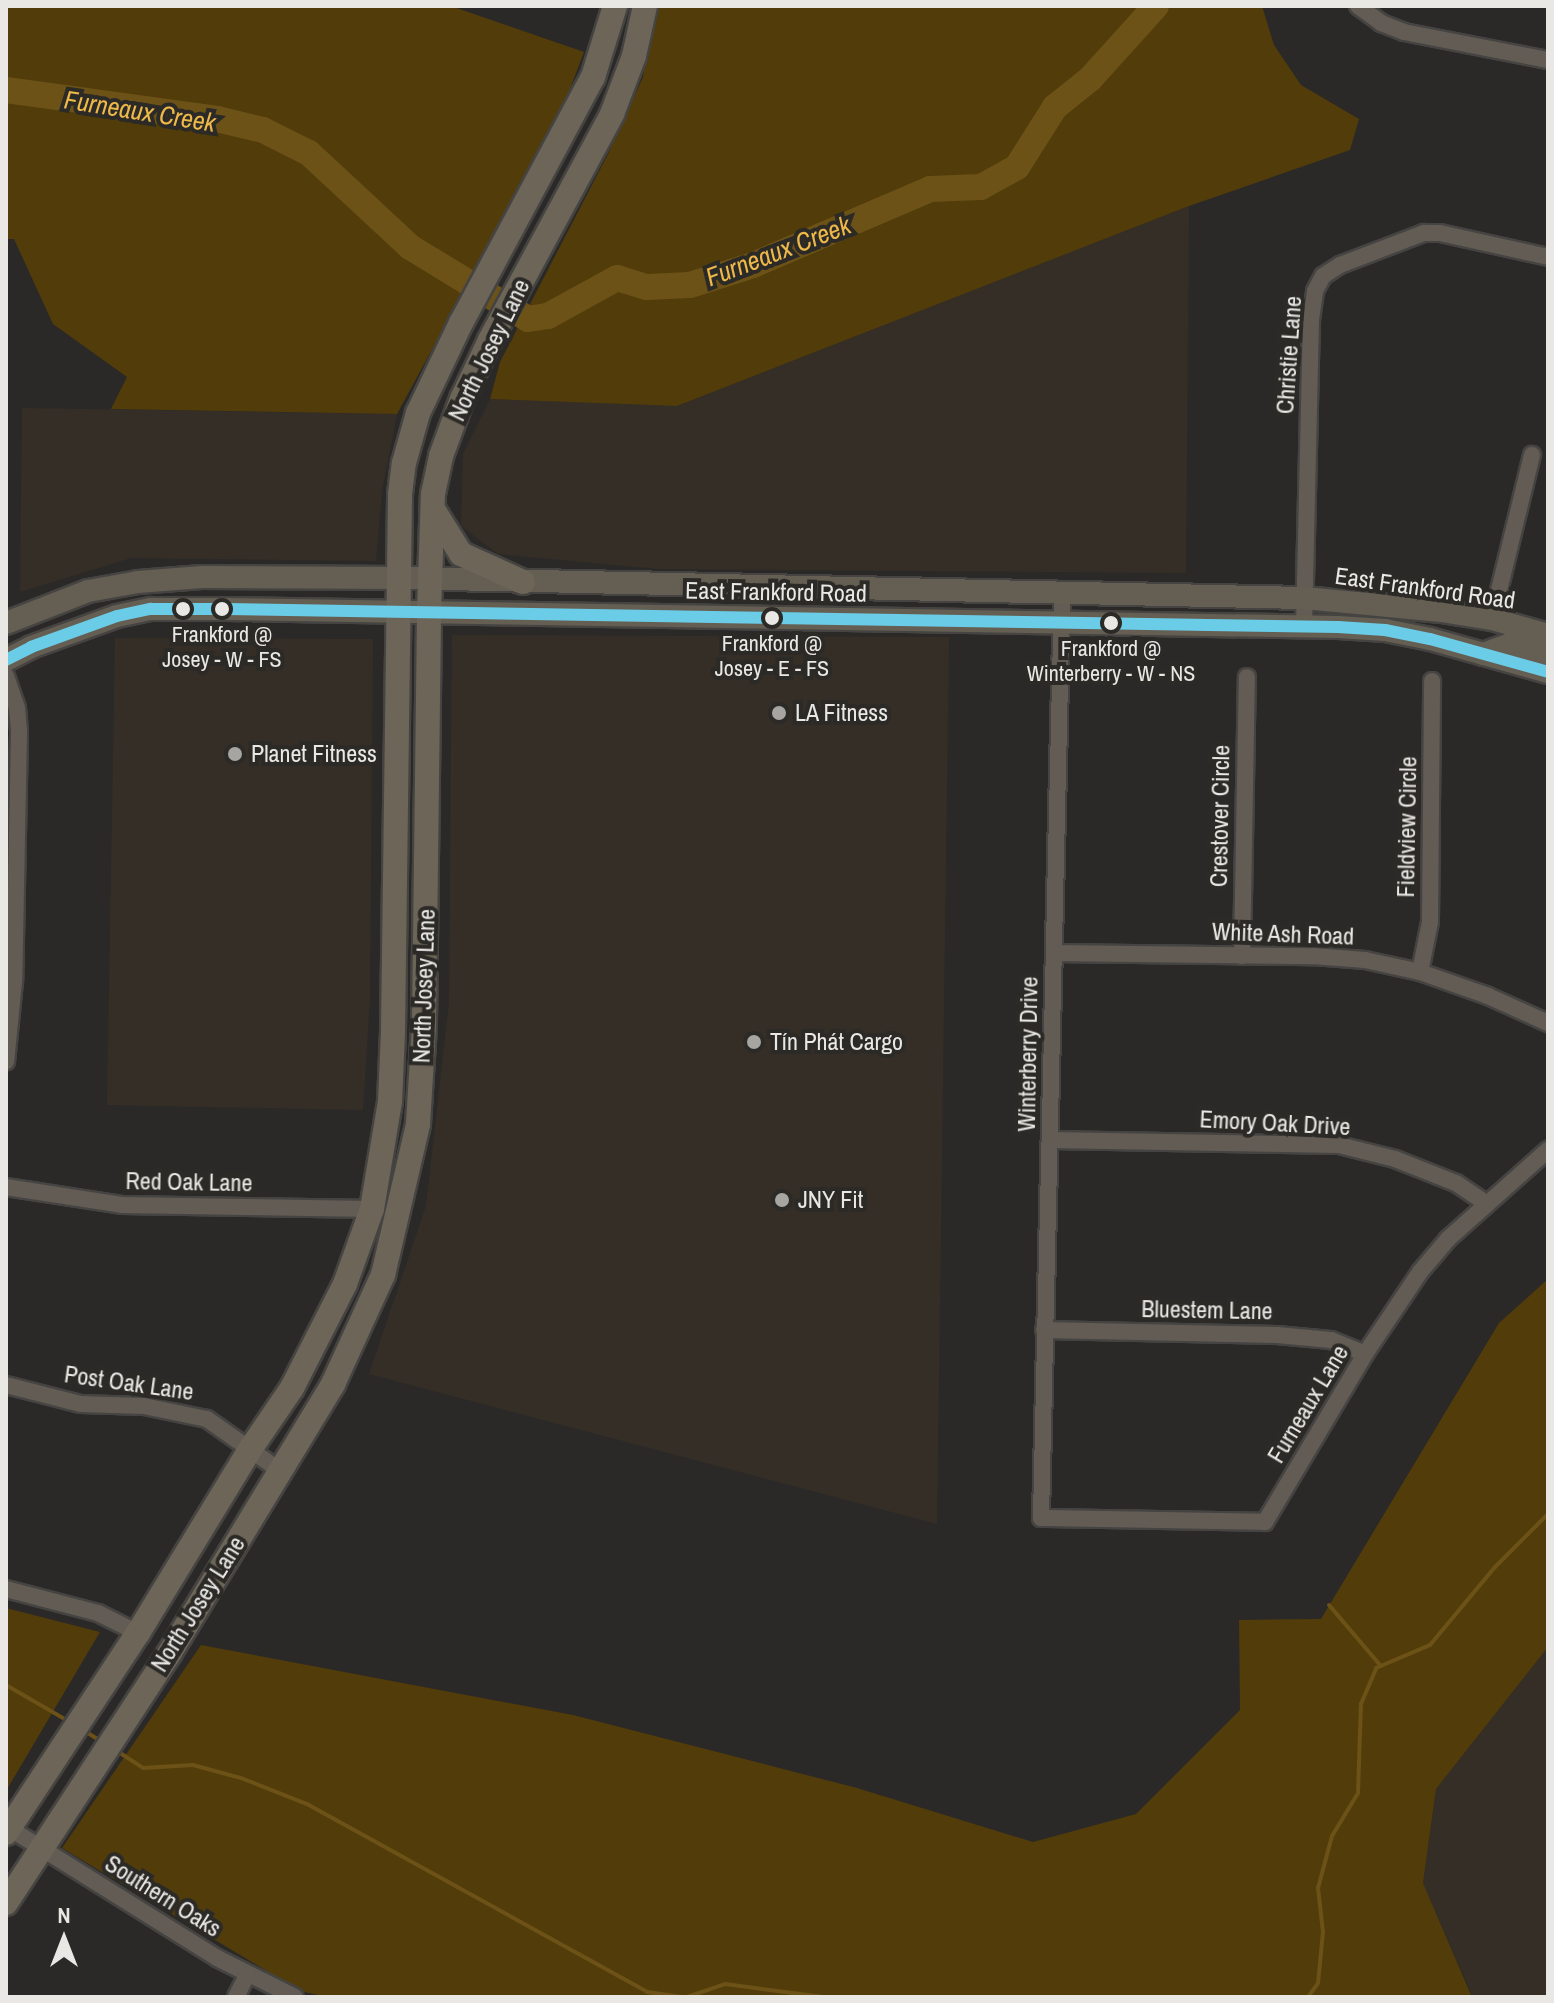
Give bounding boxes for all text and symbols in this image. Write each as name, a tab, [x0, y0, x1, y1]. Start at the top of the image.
water label: Furneaux Creek	[62, 84, 218, 138]
water label: Furneaux Creek	[701, 209, 855, 293]
street label: North Josey Lane	[442, 274, 536, 426]
street label: Christie Lane	[1271, 295, 1307, 415]
street label: East Frankford Road	[1333, 561, 1517, 615]
street label: East Frankford Road	[685, 576, 867, 608]
unlabelled marker	[175, 601, 191, 617]
marker: Frankford @ Josey - W - FS	[214, 601, 230, 617]
marker: Frankford @ Josey - E - FS	[764, 610, 780, 626]
marker: Frankford @ Winterberry - W - NS	[1103, 615, 1119, 631]
place label: Frankford @ Josey - W - FS	[162, 621, 282, 672]
place label: Frankford @ Josey - E - FS	[715, 630, 829, 682]
place label: Frankford @ Winterberry - W - NS	[1027, 635, 1195, 686]
place label: LA Fitness	[795, 699, 889, 727]
marker: LA Fitness	[770, 704, 788, 722]
place label: Planet Fitness	[251, 740, 377, 768]
marker: Planet Fitness	[226, 745, 244, 763]
street label: Crestover Circle	[1204, 745, 1236, 887]
street label: Fieldview Circle	[1391, 756, 1423, 898]
street label: North Josey Lane	[407, 908, 441, 1064]
street label: White Ash Road	[1211, 917, 1355, 951]
street label: Winterberry Drive	[1012, 976, 1044, 1132]
place label: Tín Phát Cargo	[770, 1028, 903, 1056]
marker: Tín Phát Cargo	[745, 1033, 763, 1051]
street label: Emory Oak Drive	[1199, 1105, 1351, 1141]
street label: Red Oak Lane	[125, 1166, 253, 1198]
place label: JNY Fit	[798, 1186, 864, 1214]
marker: JNY Fit	[773, 1191, 791, 1209]
street label: Bluestem Lane	[1141, 1294, 1273, 1326]
street label: Furneaux Lane	[1262, 1340, 1354, 1468]
street label: Post Oak Lane	[63, 1360, 195, 1406]
street label: North Josey Lane	[145, 1531, 251, 1677]
street label: Southern Oaks	[100, 1849, 226, 1943]
north arrow	[24, 1899, 104, 1979]
text: N	[57, 1900, 71, 1930]

